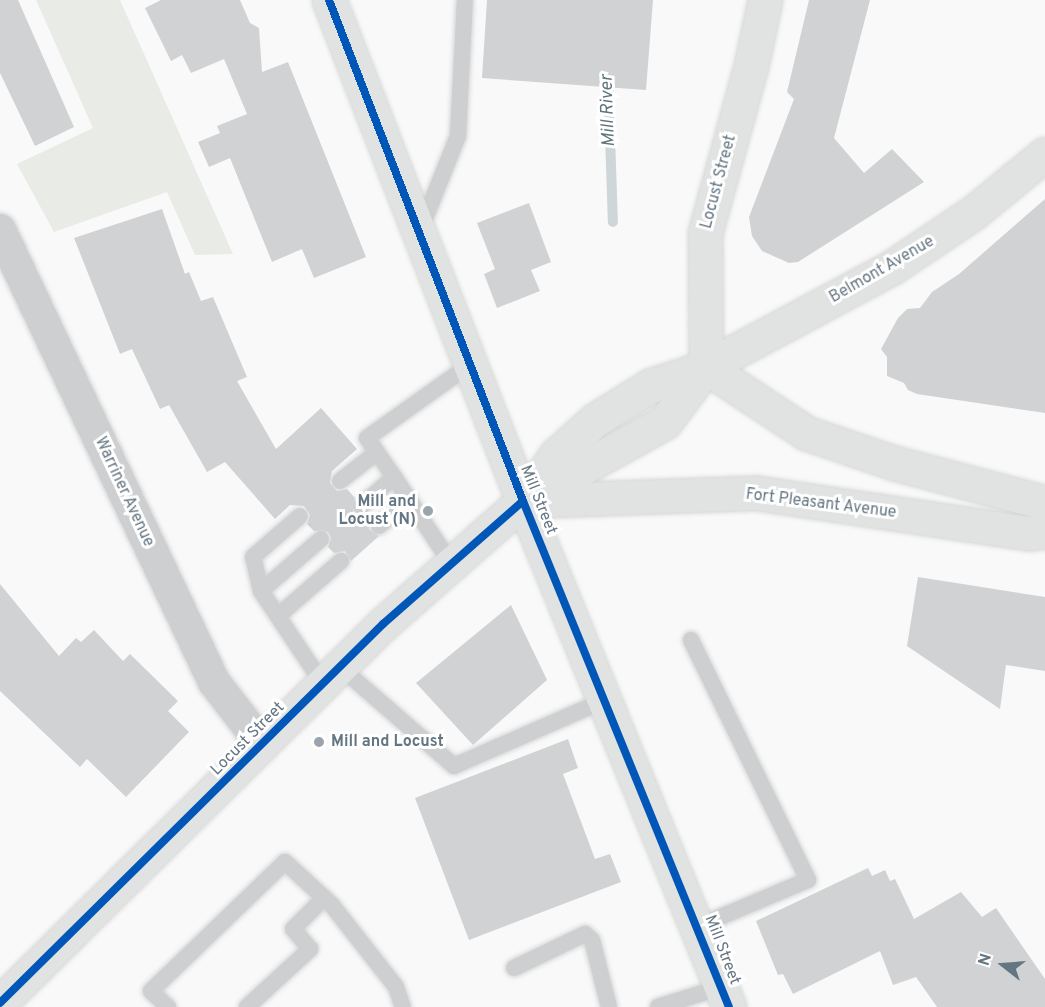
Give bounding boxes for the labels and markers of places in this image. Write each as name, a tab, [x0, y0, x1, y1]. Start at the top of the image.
place label: Mill and Locust (N)	[338, 492, 416, 530]
marker: Mill and Locust (N)	[421, 504, 435, 518]
place label: Mill and Locust	[331, 732, 444, 752]
marker: Mill and Locust	[312, 735, 326, 749]

